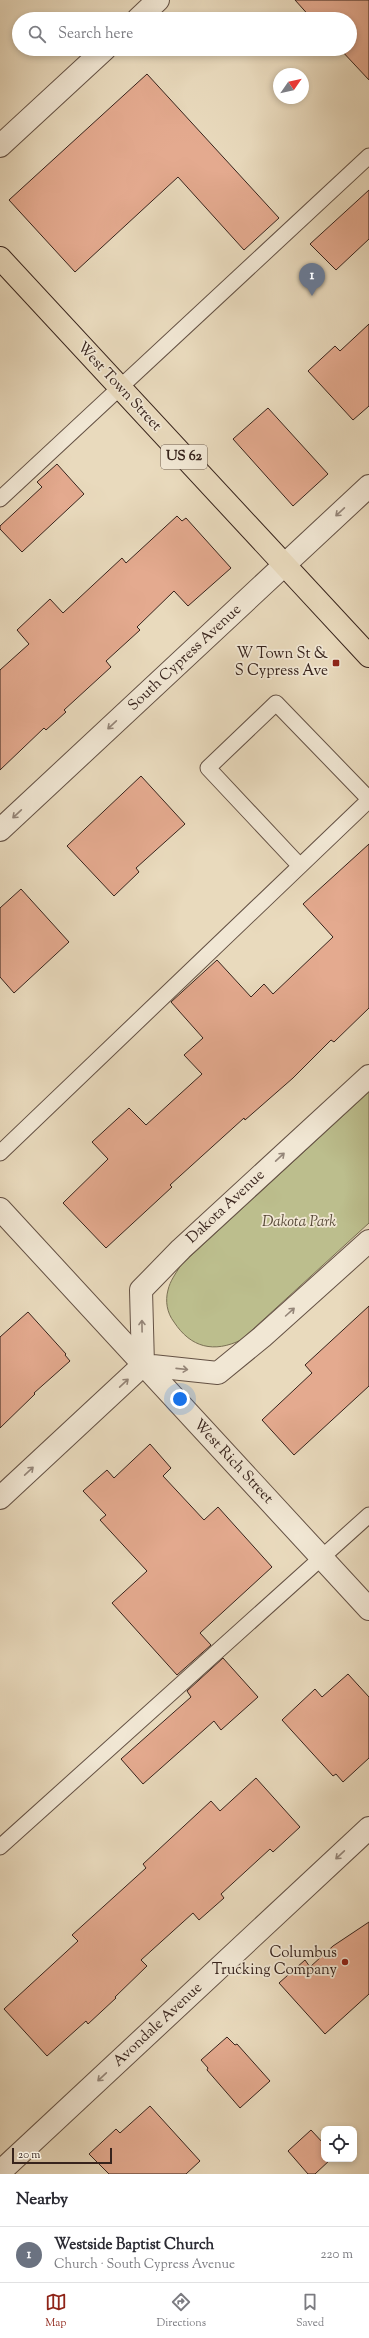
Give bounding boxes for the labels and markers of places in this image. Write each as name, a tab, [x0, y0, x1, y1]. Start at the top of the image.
pin: 1	[299, 263, 325, 296]
place label: W Town St & S Cypress Ave	[235, 644, 329, 682]
marker: W Town St & S Cypress Ave	[331, 658, 341, 668]
place label: Columbus Trucking Company	[212, 1943, 338, 1981]
marker: Columbus Trucking Company	[340, 1957, 350, 1967]

